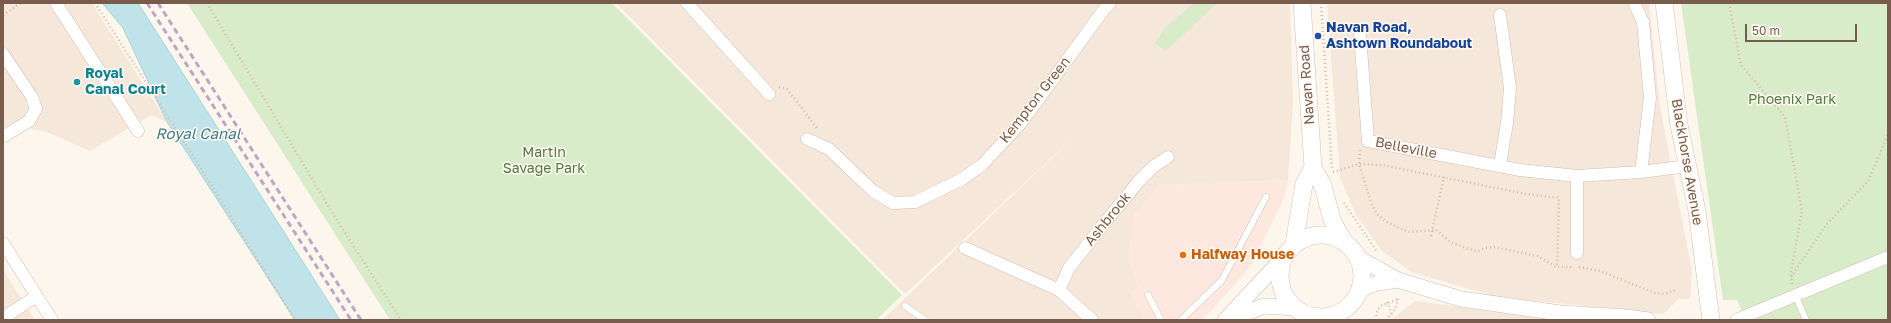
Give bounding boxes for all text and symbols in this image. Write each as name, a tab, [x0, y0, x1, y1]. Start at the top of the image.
scale bar	[1747, 16, 1859, 42]
place label: Navan Road, Ashtown Roundabout	[1326, 20, 1472, 52]
text: 50 m	[1752, 23, 1780, 38]
marker: Navan Road, Ashtown Roundabout	[1313, 31, 1323, 41]
street label: Navan Road	[1296, 45, 1318, 125]
street label: Kempton Green	[996, 54, 1074, 146]
place label: Royal Canal Court	[85, 66, 166, 98]
marker: Royal Canal Court	[72, 77, 82, 87]
park label: Phoenix Park	[1748, 92, 1836, 108]
street label: Blackhorse Avenue	[1668, 97, 1706, 227]
water label: Royal Canal	[156, 125, 240, 143]
street label: Belleville	[1374, 134, 1438, 162]
park label: Martin Savage Park	[503, 145, 585, 178]
street label: Ashbrook	[1081, 189, 1135, 249]
place label: Halfway House	[1191, 247, 1294, 263]
marker: Halfway House	[1178, 250, 1188, 260]

